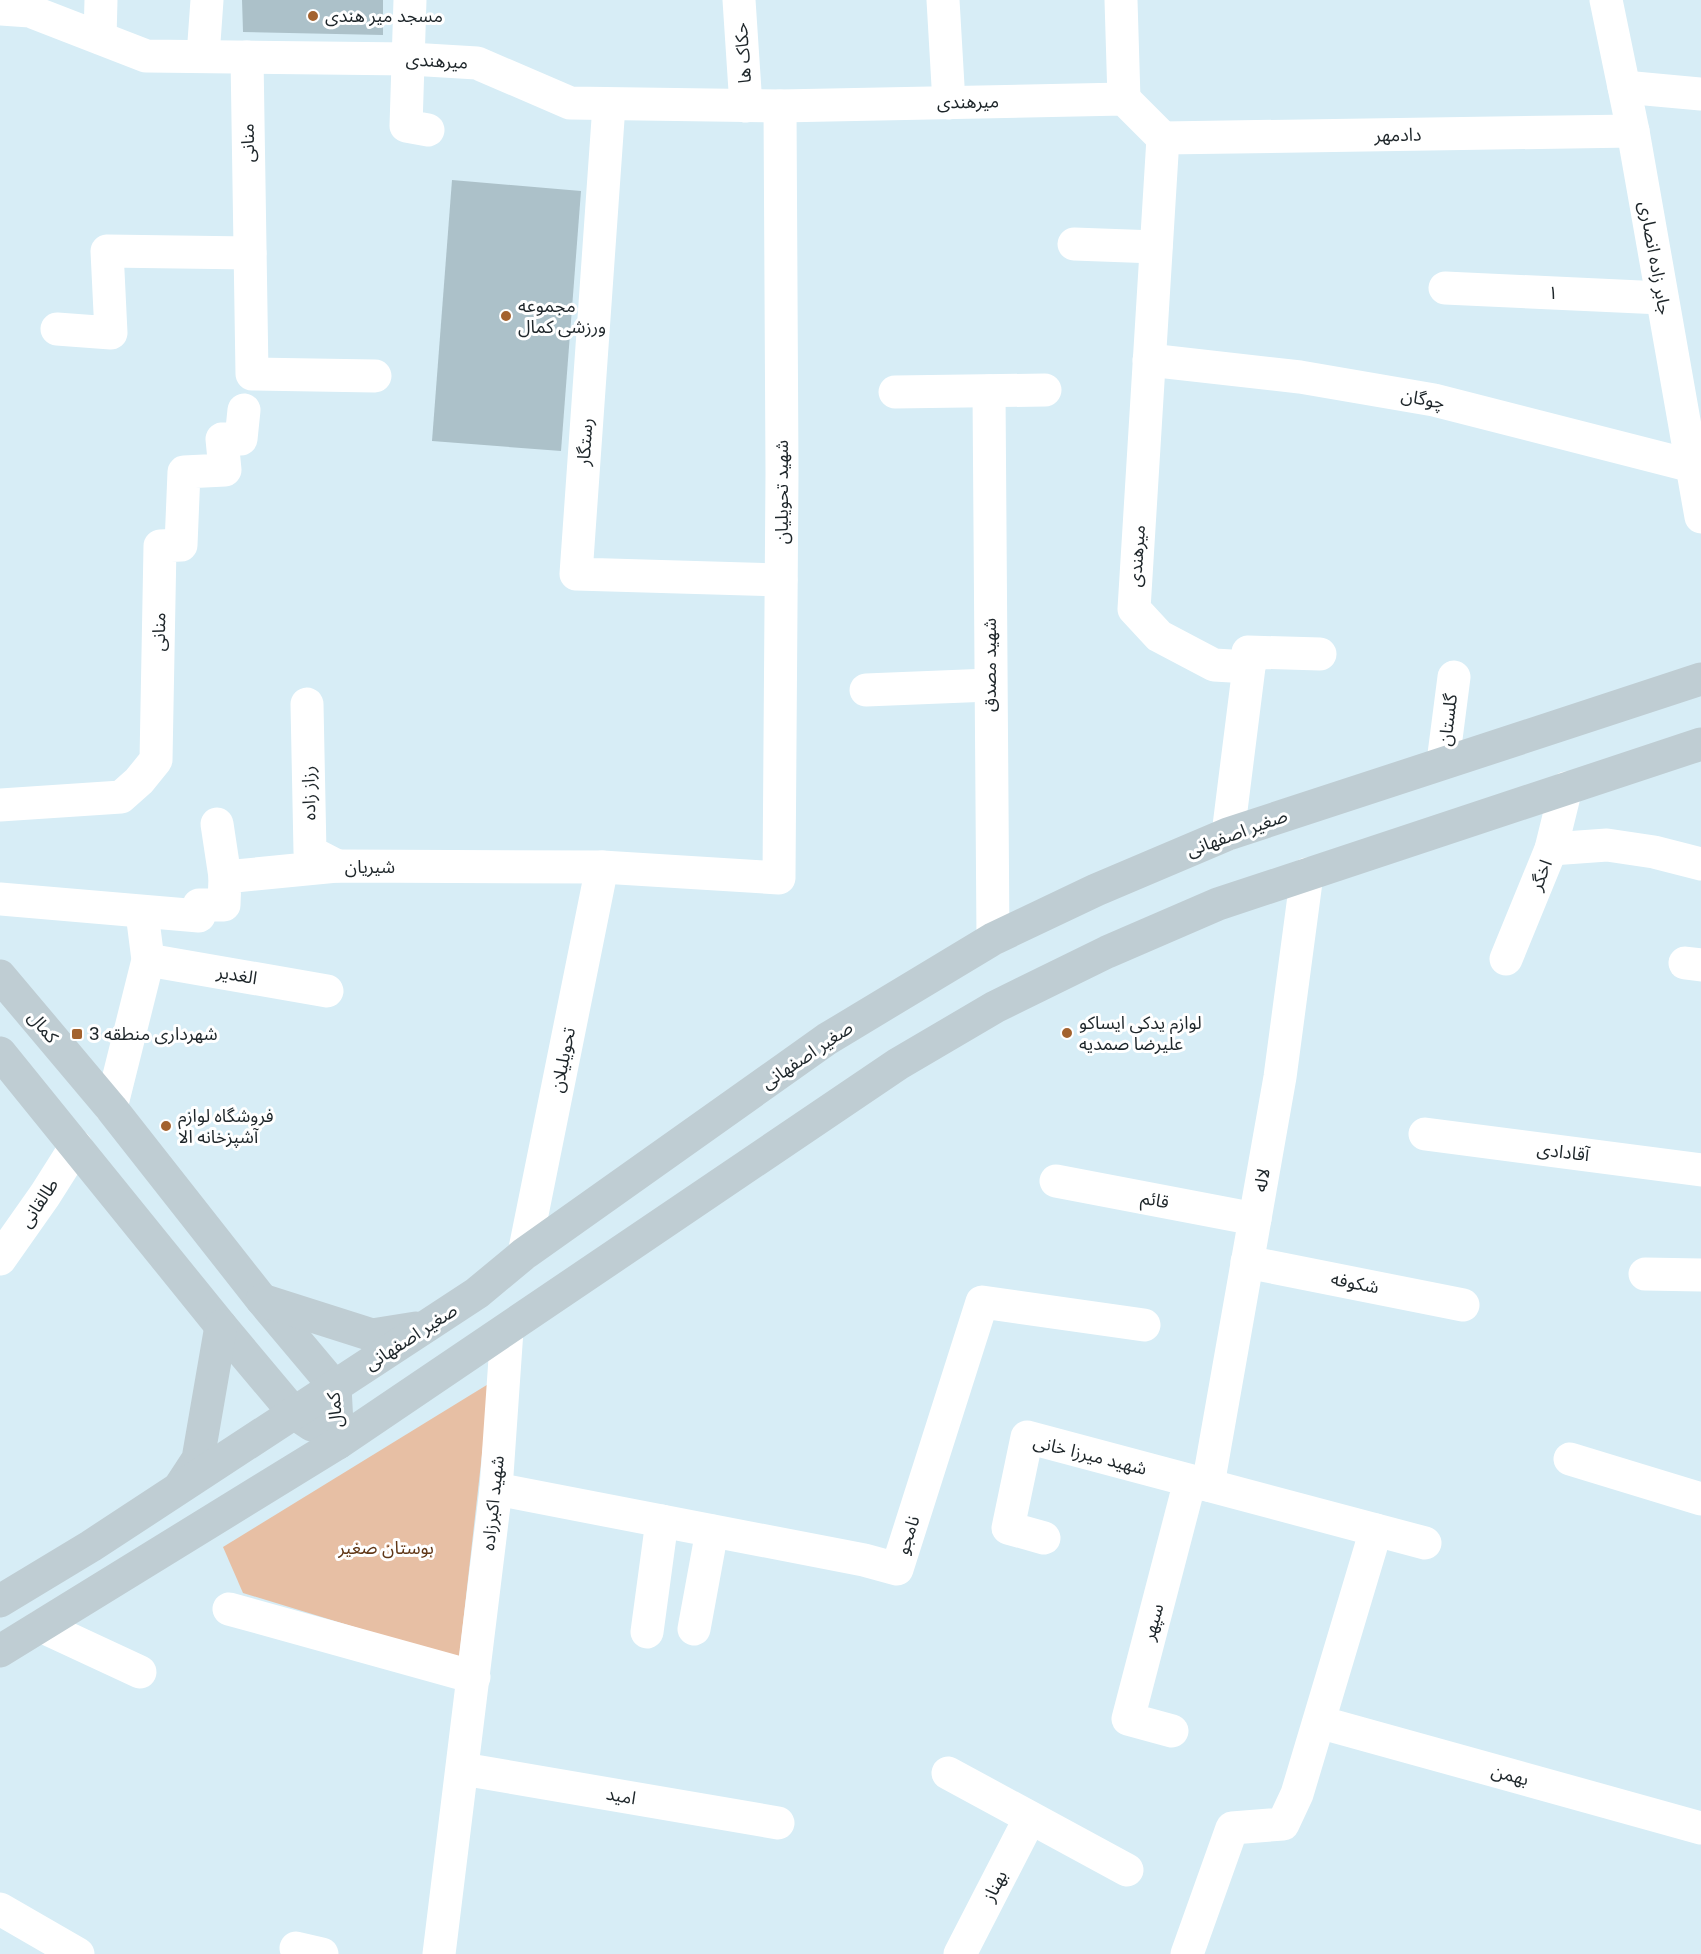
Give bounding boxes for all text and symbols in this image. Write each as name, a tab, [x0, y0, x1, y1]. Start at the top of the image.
place label: مسجد میر هندی	[325, 4, 443, 27]
marker: مسجد میر هندی	[306, 9, 320, 23]
street label: حکاک ها	[729, 22, 755, 84]
street label: میرهندی	[405, 47, 469, 74]
street label: میرهندی	[937, 89, 999, 114]
street label: منانی	[236, 123, 259, 163]
street label: دادمهر	[1373, 123, 1422, 146]
street label: جابر زاده انصاری	[1634, 199, 1677, 316]
street label: ۱	[1547, 281, 1559, 303]
place label: مجموعه ورزشی کمال	[518, 294, 606, 338]
marker: مجموعه ورزشی کمال	[499, 309, 513, 323]
street label: چوگان	[1399, 383, 1447, 414]
street label: رستگار	[571, 417, 598, 468]
street label: شهید تحویلیان	[770, 440, 793, 544]
street label: میرهندی	[1123, 524, 1150, 588]
street label: منانی	[147, 612, 170, 652]
street label: شهید مصدق	[978, 618, 1000, 712]
street label: گلستان	[1433, 692, 1462, 747]
street label: رزاز زاده	[297, 766, 320, 820]
street label: صغیر اصفهانی	[1183, 804, 1291, 861]
street label: شیریان	[345, 855, 395, 878]
street label: اخگر	[1524, 856, 1557, 894]
street label: الغدیر	[214, 959, 259, 989]
street label: کمال	[23, 1006, 64, 1048]
place label: لوازم یدکی ایساکو علیرضا صمدیه	[1079, 1011, 1202, 1055]
street label: صغیر اصفهانی	[756, 1015, 857, 1094]
place label: شهرداری منطقه 3	[89, 1022, 218, 1045]
street label: تحویلیلان	[545, 1025, 580, 1094]
marker: لوازم یدکی ایساکو علیرضا صمدیه	[1060, 1026, 1074, 1040]
marker: شهرداری منطقه 3	[70, 1027, 84, 1041]
place label: فروشگاه لوازم آشپزخانه الا	[178, 1104, 274, 1148]
marker: فروشگاه لوازم آشپزخانه الا	[159, 1119, 173, 1133]
street label: آقادادی	[1536, 1137, 1591, 1166]
street label: لاله	[1248, 1166, 1274, 1194]
street label: طالقانی	[14, 1174, 63, 1232]
street label: قائم	[1139, 1186, 1171, 1215]
street label: شکوفه	[1329, 1267, 1381, 1298]
street label: صغیر اصفهانی	[360, 1298, 461, 1375]
street label: کمال	[321, 1391, 348, 1429]
street label: شهید میرزا خانی	[1031, 1429, 1149, 1480]
street label: شهید اکبرزاده	[476, 1454, 509, 1552]
street label: نامجو	[890, 1513, 925, 1557]
park label: بوستان صغیر	[337, 1536, 434, 1559]
street label: سپهر	[1136, 1601, 1169, 1644]
street label: بهمن	[1489, 1759, 1531, 1790]
street label: امید	[604, 1782, 638, 1808]
street label: بهناز	[977, 1866, 1012, 1906]

